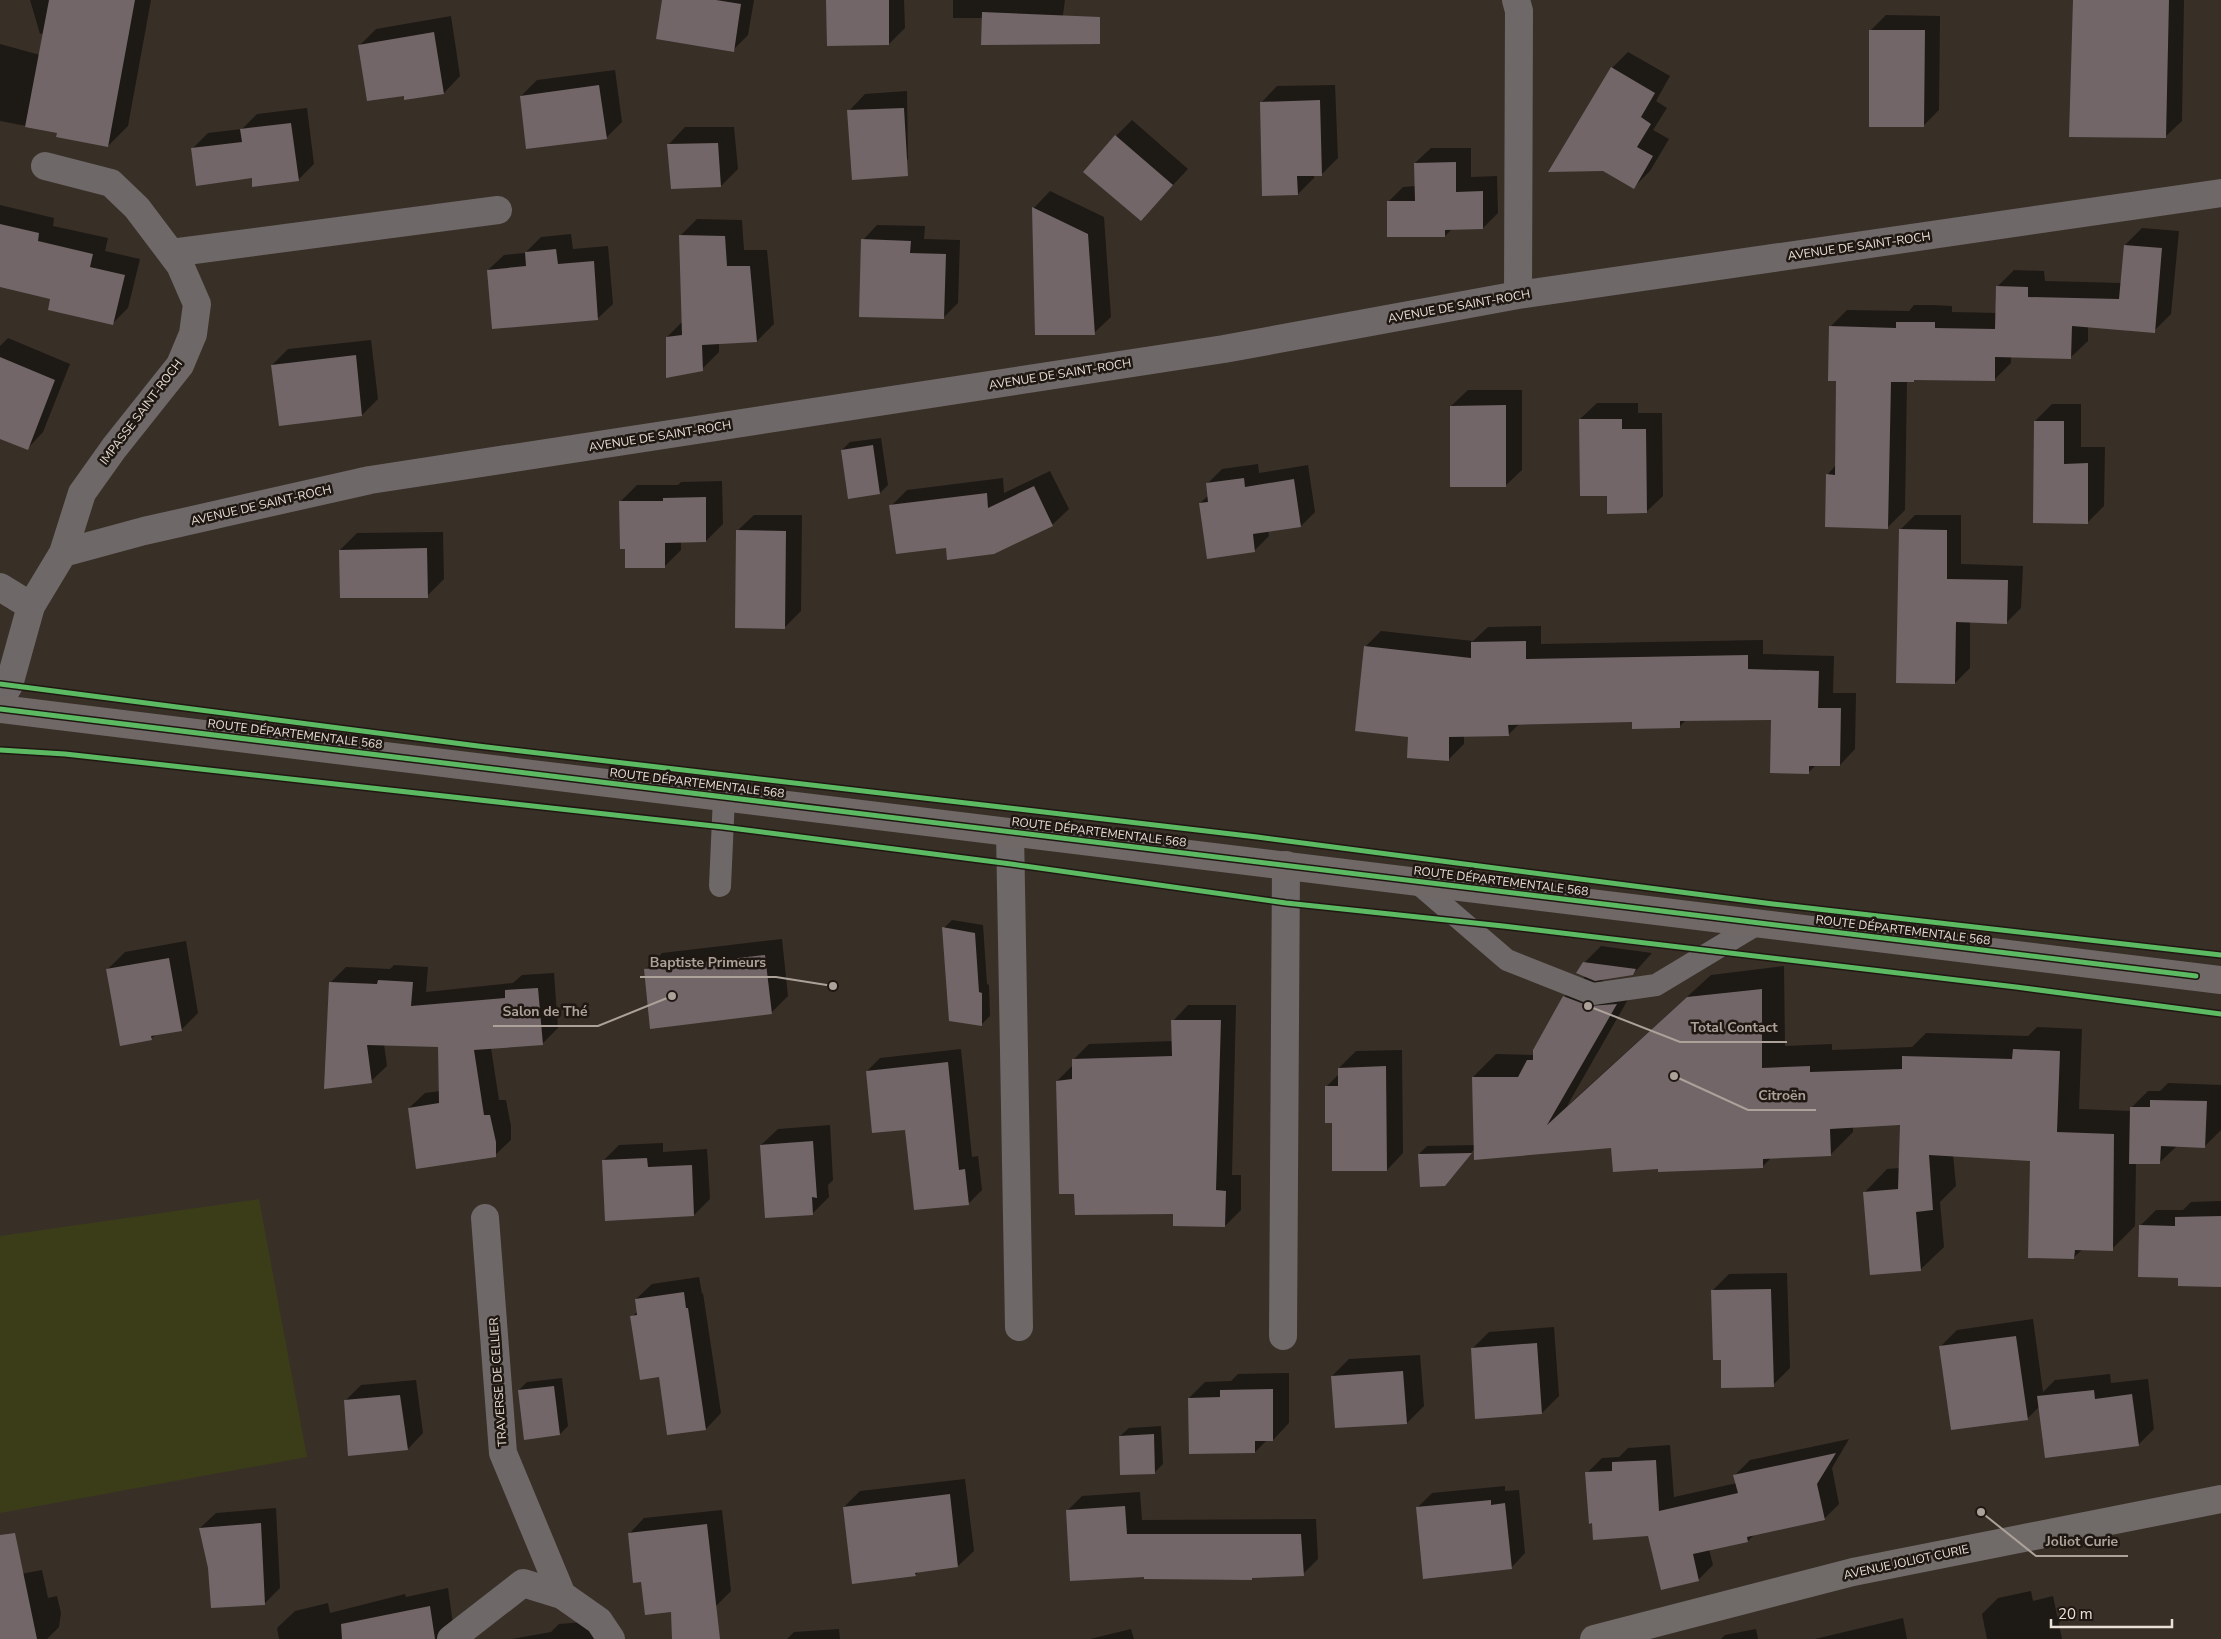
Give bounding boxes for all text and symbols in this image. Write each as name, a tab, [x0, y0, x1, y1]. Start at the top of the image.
street label: AVENUE DE SAINT-ROCH	[1786, 228, 1932, 264]
street label: AVENUE DE SAINT-ROCH	[1387, 286, 1531, 326]
street label: AVENUE DE SAINT-ROCH	[988, 355, 1132, 393]
street label: IMPASSE SAINT-ROCH	[96, 356, 186, 468]
street label: AVENUE DE SAINT-ROCH	[588, 417, 732, 455]
street label: AVENUE DE SAINT-ROCH	[189, 481, 333, 529]
street label: ROUTE DÉPARTEMENTALE 568	[207, 715, 383, 753]
street label: ROUTE DÉPARTEMENTALE 568	[609, 764, 785, 802]
street label: ROUTE DÉPARTEMENTALE 568	[1011, 813, 1187, 851]
street label: ROUTE DÉPARTEMENTALE 568	[1413, 862, 1589, 900]
street label: ROUTE DÉPARTEMENTALE 568	[1815, 911, 1991, 949]
callout: Baptiste Primeurs	[640, 948, 776, 977]
text: Baptiste Primeurs	[650, 953, 766, 972]
callout: Salon de Thé	[493, 997, 598, 1026]
text: Salon de Thé	[502, 1002, 588, 1021]
callout: Total Contact	[1680, 1013, 1787, 1042]
text: Total Contact	[1690, 1018, 1778, 1037]
callout: Citroën	[1748, 1081, 1816, 1110]
text: Citroën	[1758, 1086, 1806, 1105]
street label: TRAVERSE DE CELLIER	[486, 1317, 510, 1447]
callout: Joliot Curie	[2036, 1527, 2128, 1556]
text: Joliot Curie	[2045, 1532, 2119, 1551]
street label: AVENUE JOLIOT CURIE	[1842, 1541, 1970, 1583]
scale bar	[2051, 1596, 2172, 1628]
text: 20 m	[2058, 1604, 2093, 1624]

